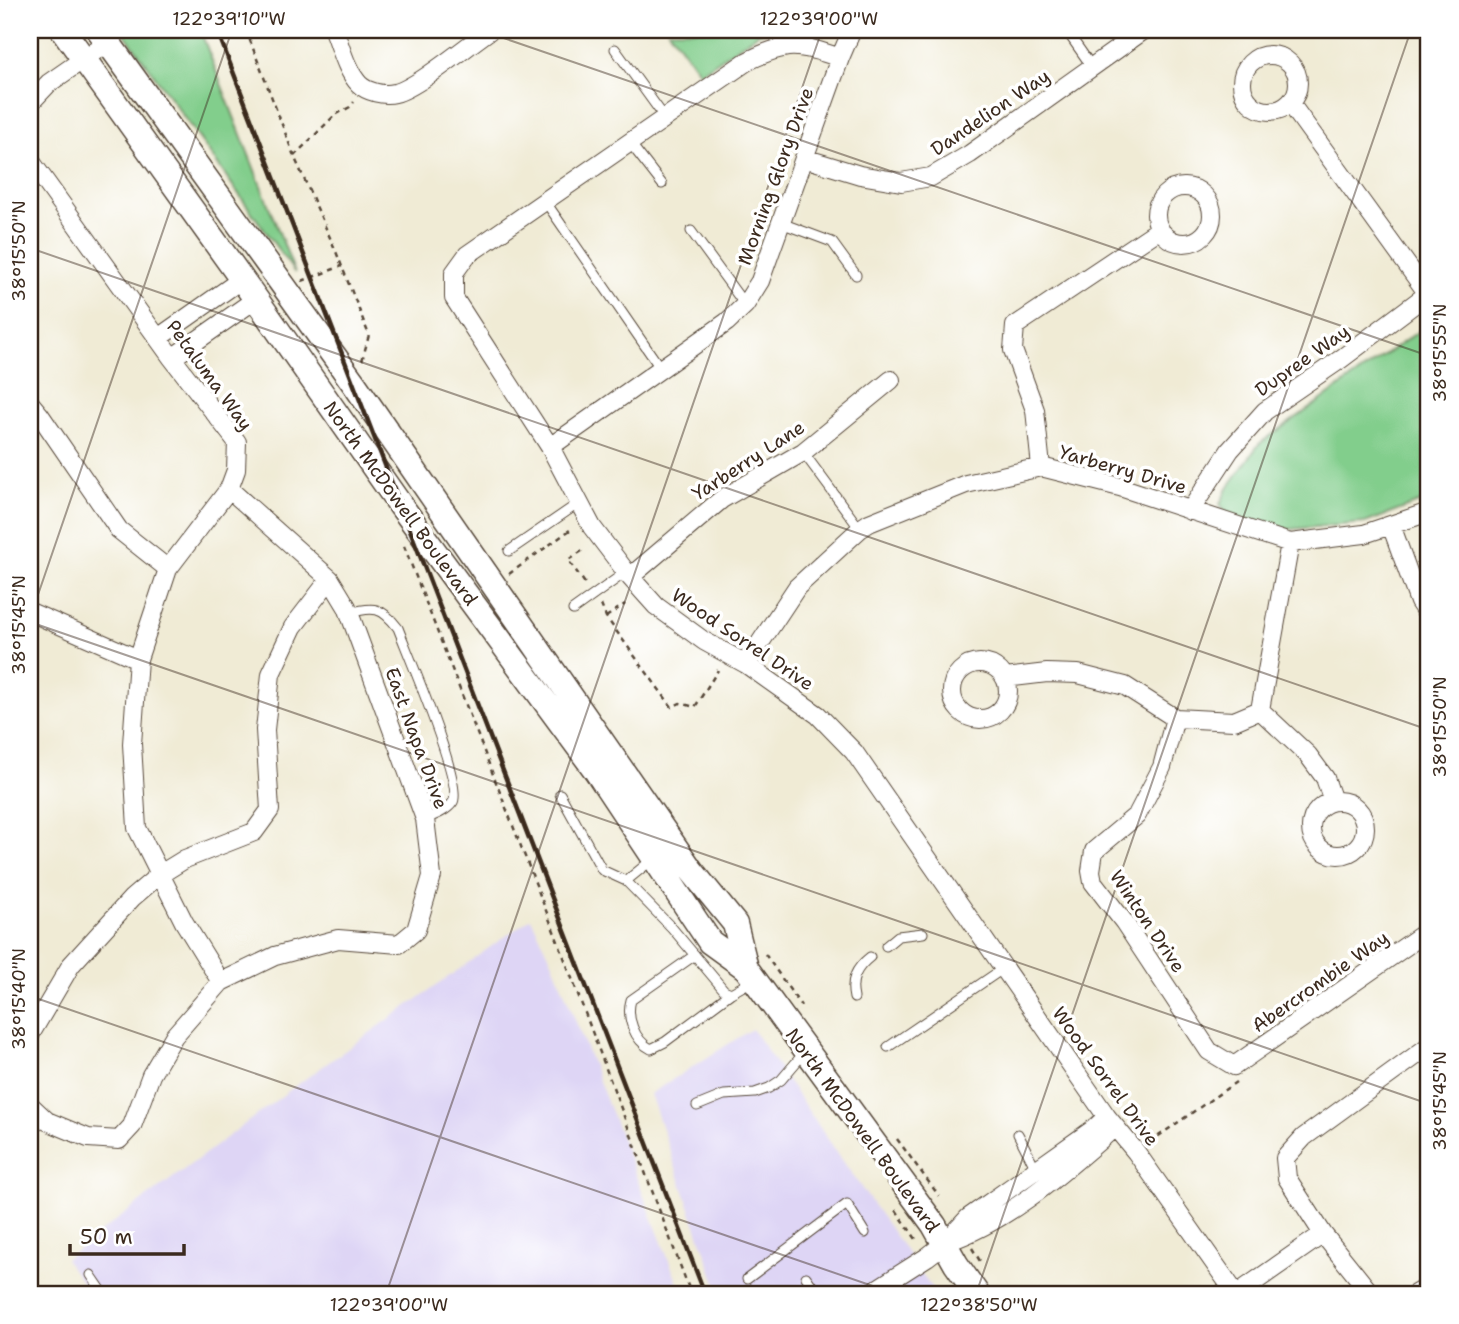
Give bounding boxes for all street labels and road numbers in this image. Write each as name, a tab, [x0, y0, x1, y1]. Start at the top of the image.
street label: Dandelion Way	[926, 63, 1055, 161]
street label: Morning Glory Drive	[732, 84, 819, 269]
street label: Petaluma Way	[161, 315, 258, 436]
street label: Dupree Way	[1250, 319, 1354, 402]
street label: North McDowell Boulevard	[318, 396, 483, 611]
street label: Yarberry Lane	[687, 415, 809, 506]
street label: Yarberry Drive	[1056, 439, 1190, 500]
street label: Wood Sorrel Drive	[667, 583, 819, 696]
street label: East Napa Drive	[379, 664, 454, 812]
street label: Winton Drive	[1104, 865, 1191, 977]
street label: Abercrombie Way	[1247, 925, 1394, 1038]
street label: Wood Sorrel Drive	[1047, 1002, 1165, 1151]
street label: North McDowell Boulevard	[780, 1023, 945, 1238]

